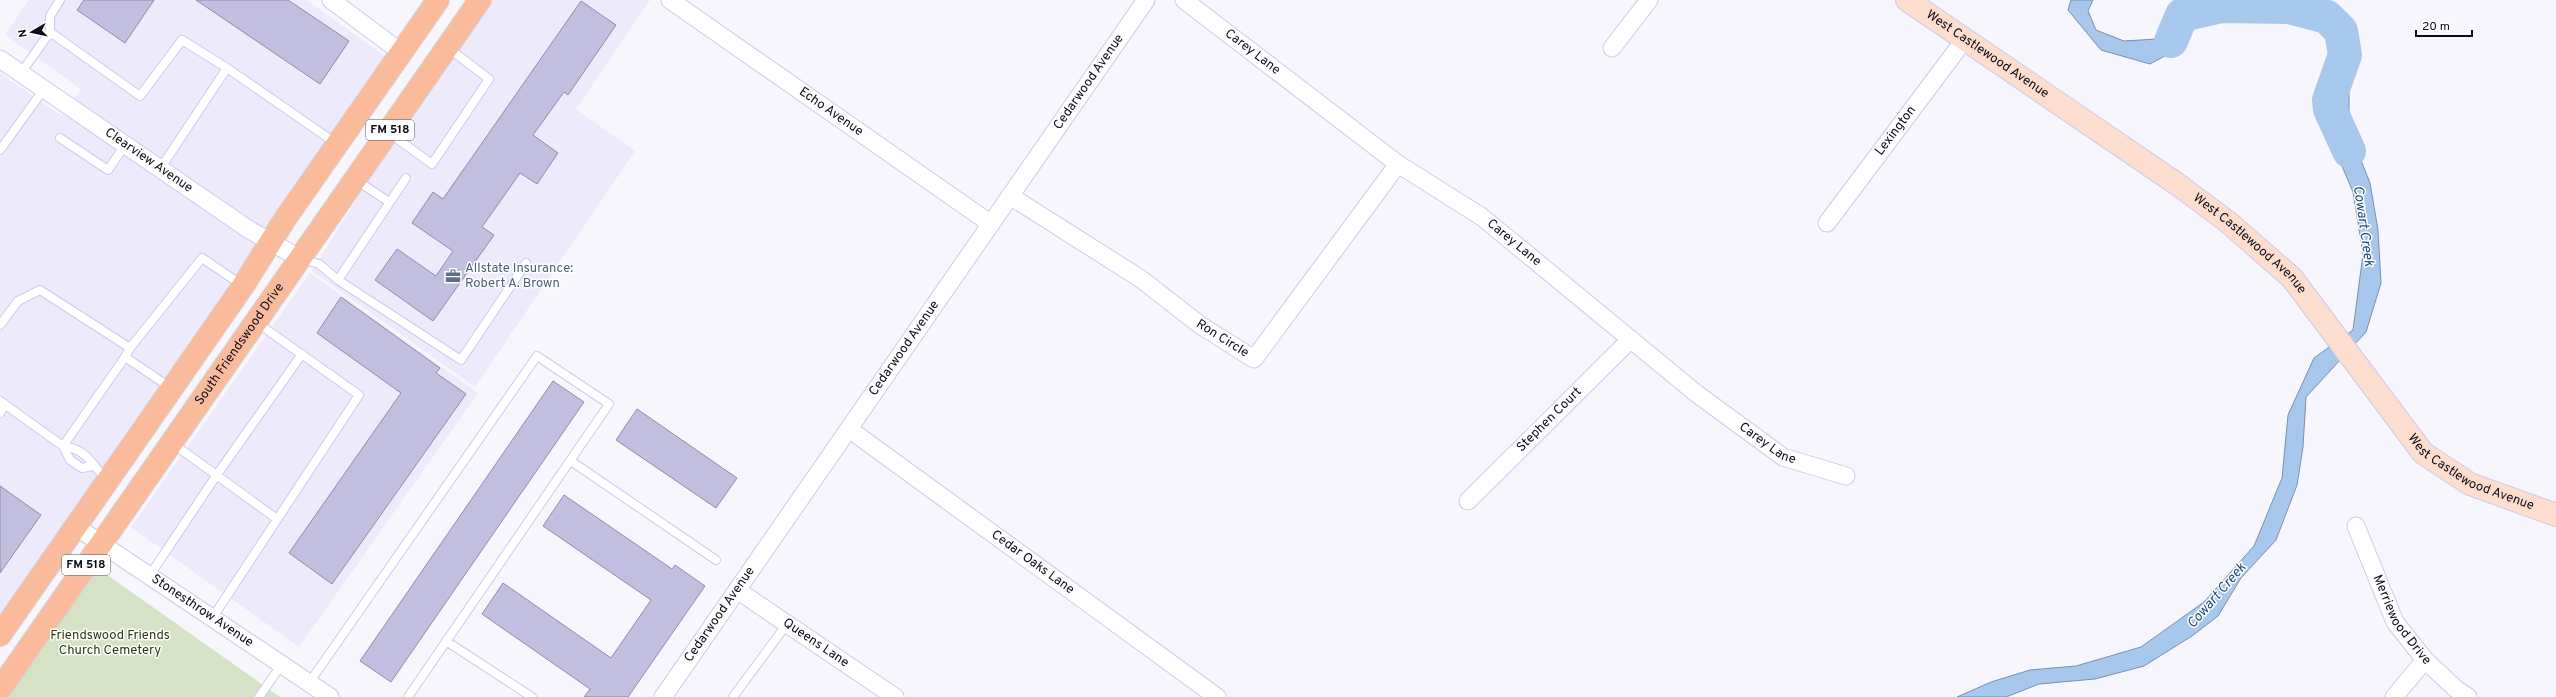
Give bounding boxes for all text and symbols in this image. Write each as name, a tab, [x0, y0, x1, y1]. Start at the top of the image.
street label: West Castlewood Avenue	[1923, 7, 2052, 102]
north arrow	[12, 12, 52, 52]
scale bar	[2416, 12, 2472, 38]
text: 20 m	[2422, 19, 2450, 35]
street label: Carey Lane	[1221, 26, 1283, 79]
text: N	[16, 28, 31, 38]
street label: Cedarwood Avenue	[1050, 31, 1128, 133]
street label: Echo Avenue	[796, 84, 866, 140]
street label: Lexington	[1872, 103, 1920, 159]
road number: FM 518	[366, 120, 414, 140]
street label: Clearview Avenue	[101, 125, 196, 197]
water label: Cowart Creek	[2349, 184, 2377, 268]
street label: West Castlewood Avenue	[2190, 191, 2309, 297]
street label: Carey Lane	[1483, 216, 1544, 270]
place label: Allstate Insurance: Robert A. Brown	[465, 261, 573, 292]
office icon: Allstate Insurance: Robert A. Brown	[444, 267, 462, 285]
street label: South Friendswood Drive	[192, 280, 288, 408]
street label: Cedarwood Avenue	[866, 298, 943, 399]
street label: Ron Circle	[1193, 316, 1251, 361]
street label: Stephen Court	[1514, 384, 1586, 456]
street label: Carey Lane	[1736, 419, 1798, 468]
street label: West Castlewood Avenue	[2404, 431, 2536, 514]
street label: Cedar Oaks Lane	[988, 527, 1077, 598]
road number: FM 518	[62, 555, 110, 575]
water label: Cowart Creek	[2184, 559, 2251, 632]
street label: Cedarwood Avenue	[681, 564, 759, 666]
street label: Stonesthrow Avenue	[148, 571, 256, 651]
street label: Merriewood Drive	[2369, 573, 2434, 669]
street label: Queens Lane	[780, 615, 852, 671]
park label: Friendswood Friends Church Cemetery	[50, 628, 170, 659]

